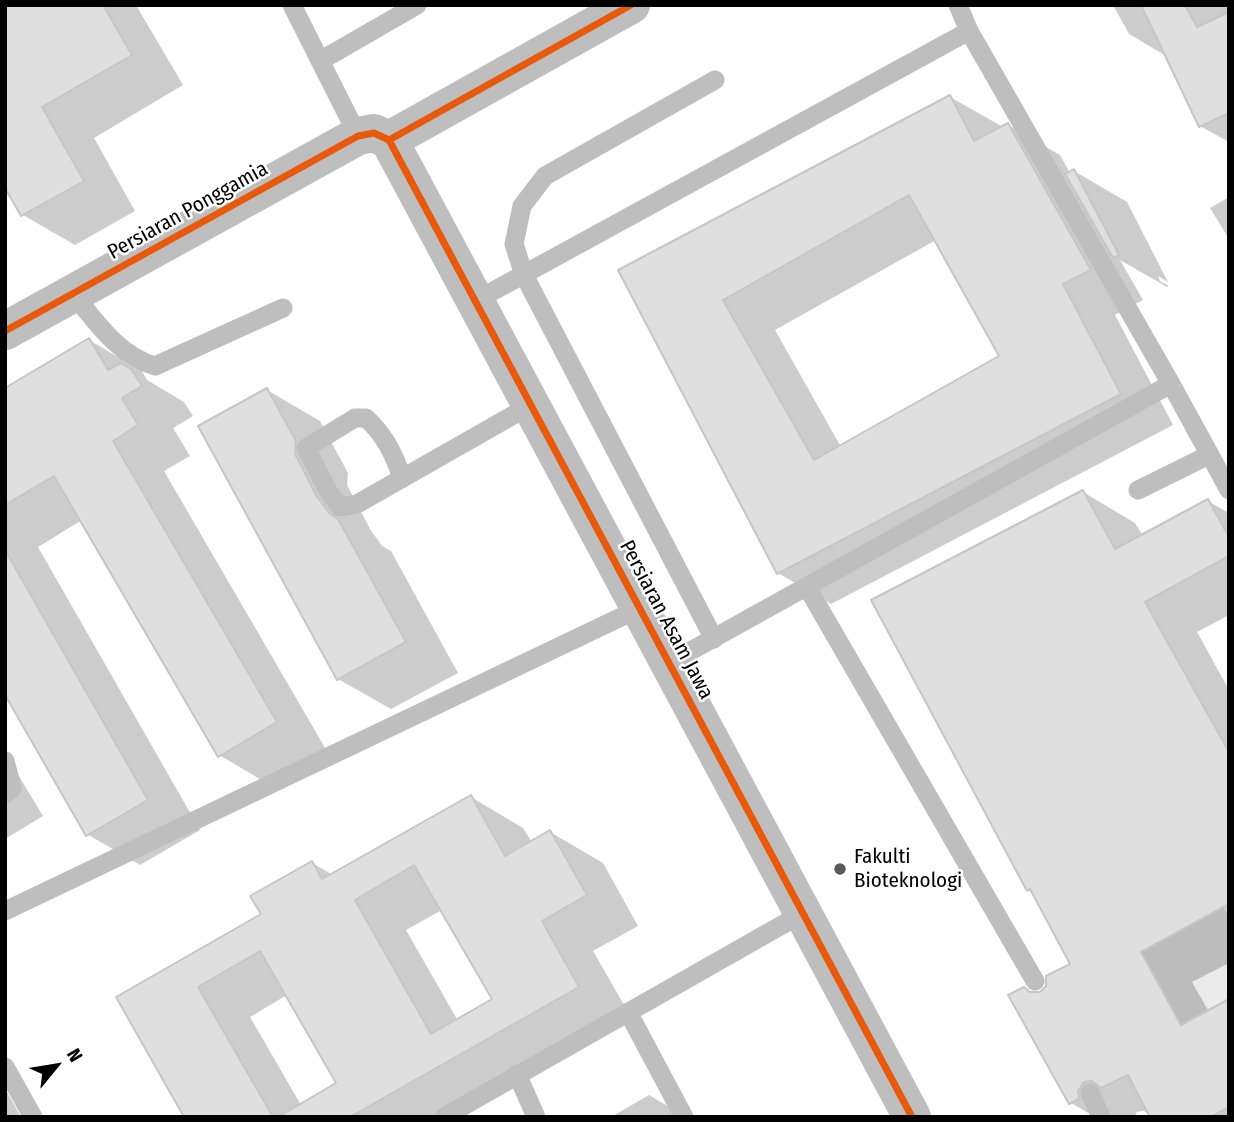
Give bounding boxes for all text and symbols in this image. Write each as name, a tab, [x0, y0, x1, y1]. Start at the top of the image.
street label: Persiaran Ponggamia	[104, 157, 272, 265]
street label: Persiaran Asam Jawa	[614, 536, 718, 704]
place label: Fakulti Bioteknologi	[854, 844, 962, 894]
marker: Fakulti Bioteknologi	[832, 861, 848, 877]
north arrow	[21, 1031, 91, 1101]
text: N	[62, 1045, 87, 1066]

